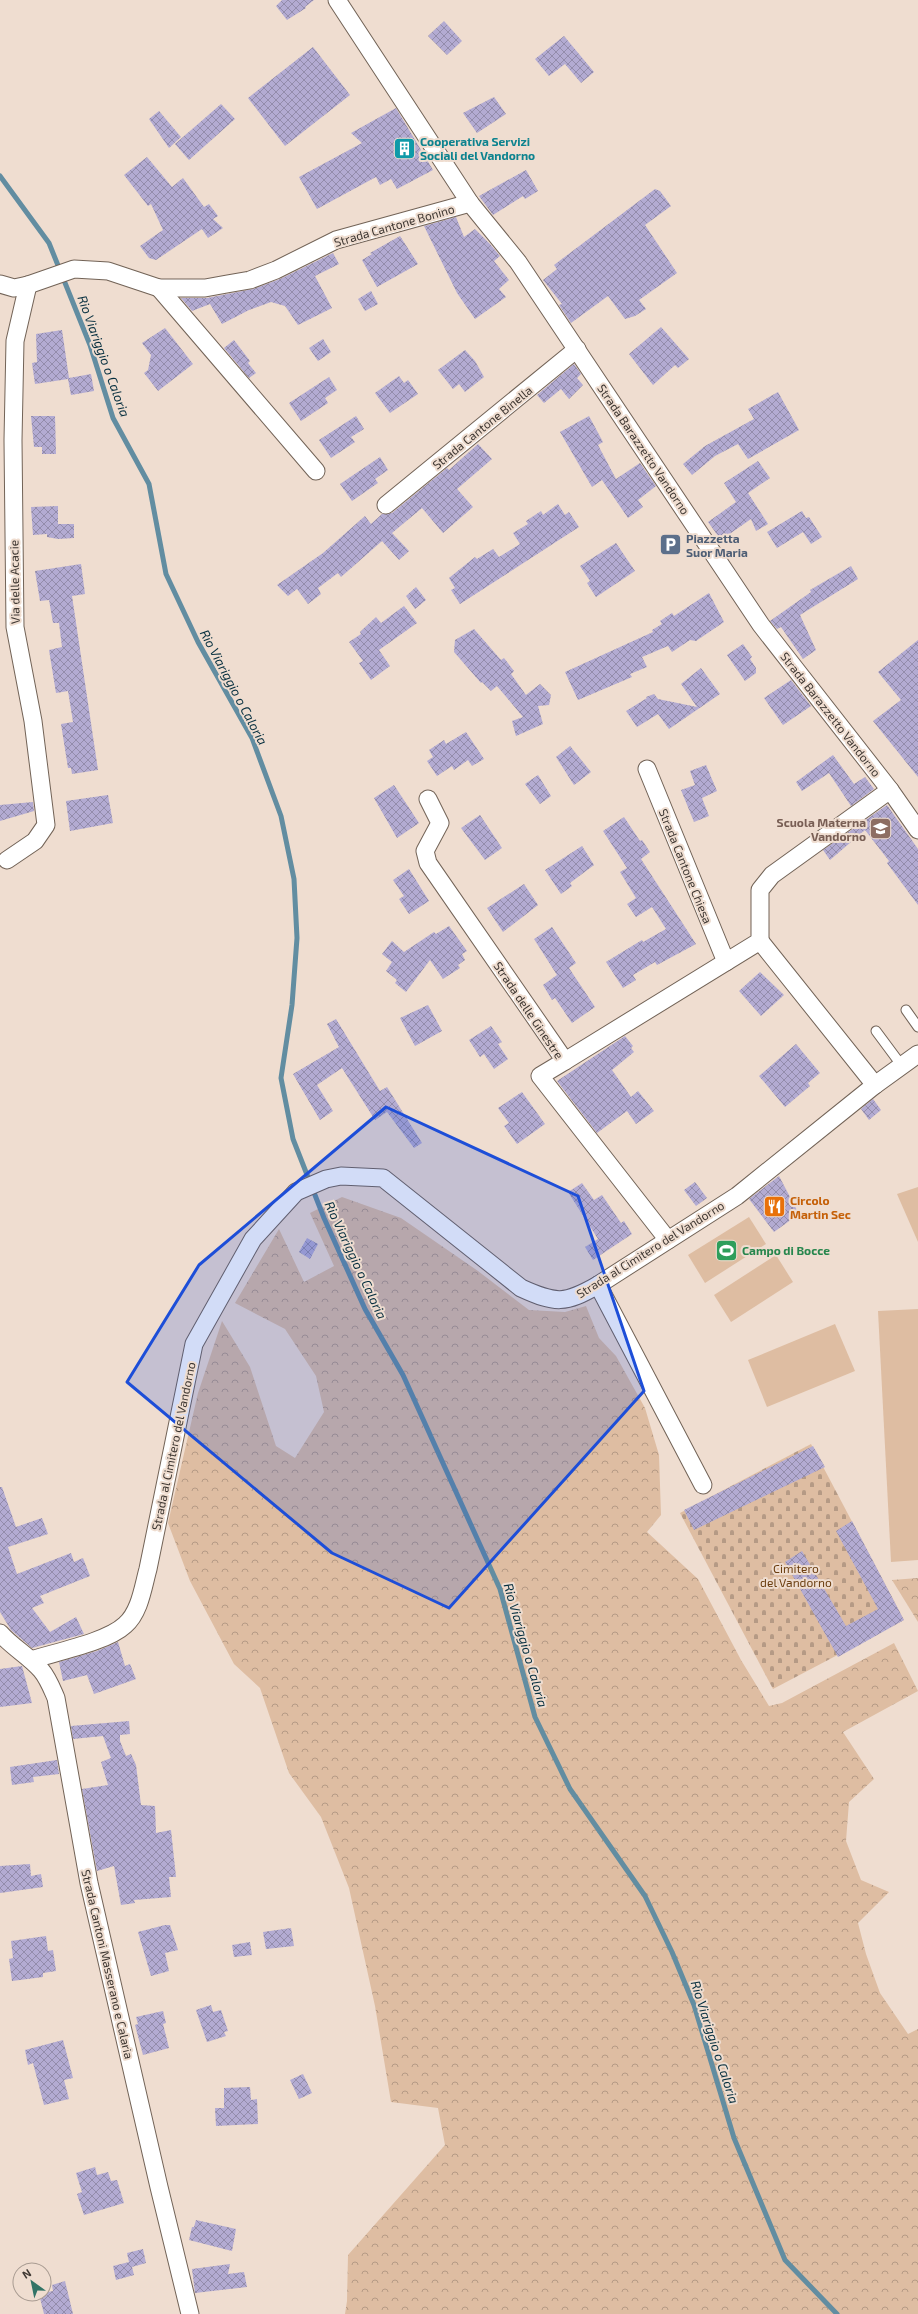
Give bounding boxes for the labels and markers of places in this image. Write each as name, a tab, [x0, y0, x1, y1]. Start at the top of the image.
place label: Cooperativa Servizi Sociali del Vandorno	[420, 134, 535, 162]
building icon: Cooperativa Servizi Sociali del Vandorno	[391, 135, 417, 161]
place label: Piazzetta Suor Maria	[686, 531, 748, 559]
parking icon: Piazzetta Suor Maria	[657, 532, 683, 558]
place label: Scuola Materna Vandorno	[777, 815, 866, 843]
school or university icon: Scuola Materna Vandorno	[868, 816, 894, 842]
place label: Circolo Martin Sec	[790, 1193, 851, 1221]
restaurant icon: Circolo Martin Sec	[762, 1194, 788, 1220]
sports icon: Campo di Bocce	[714, 1237, 740, 1263]
place label: Campo di Bocce	[742, 1243, 830, 1257]

